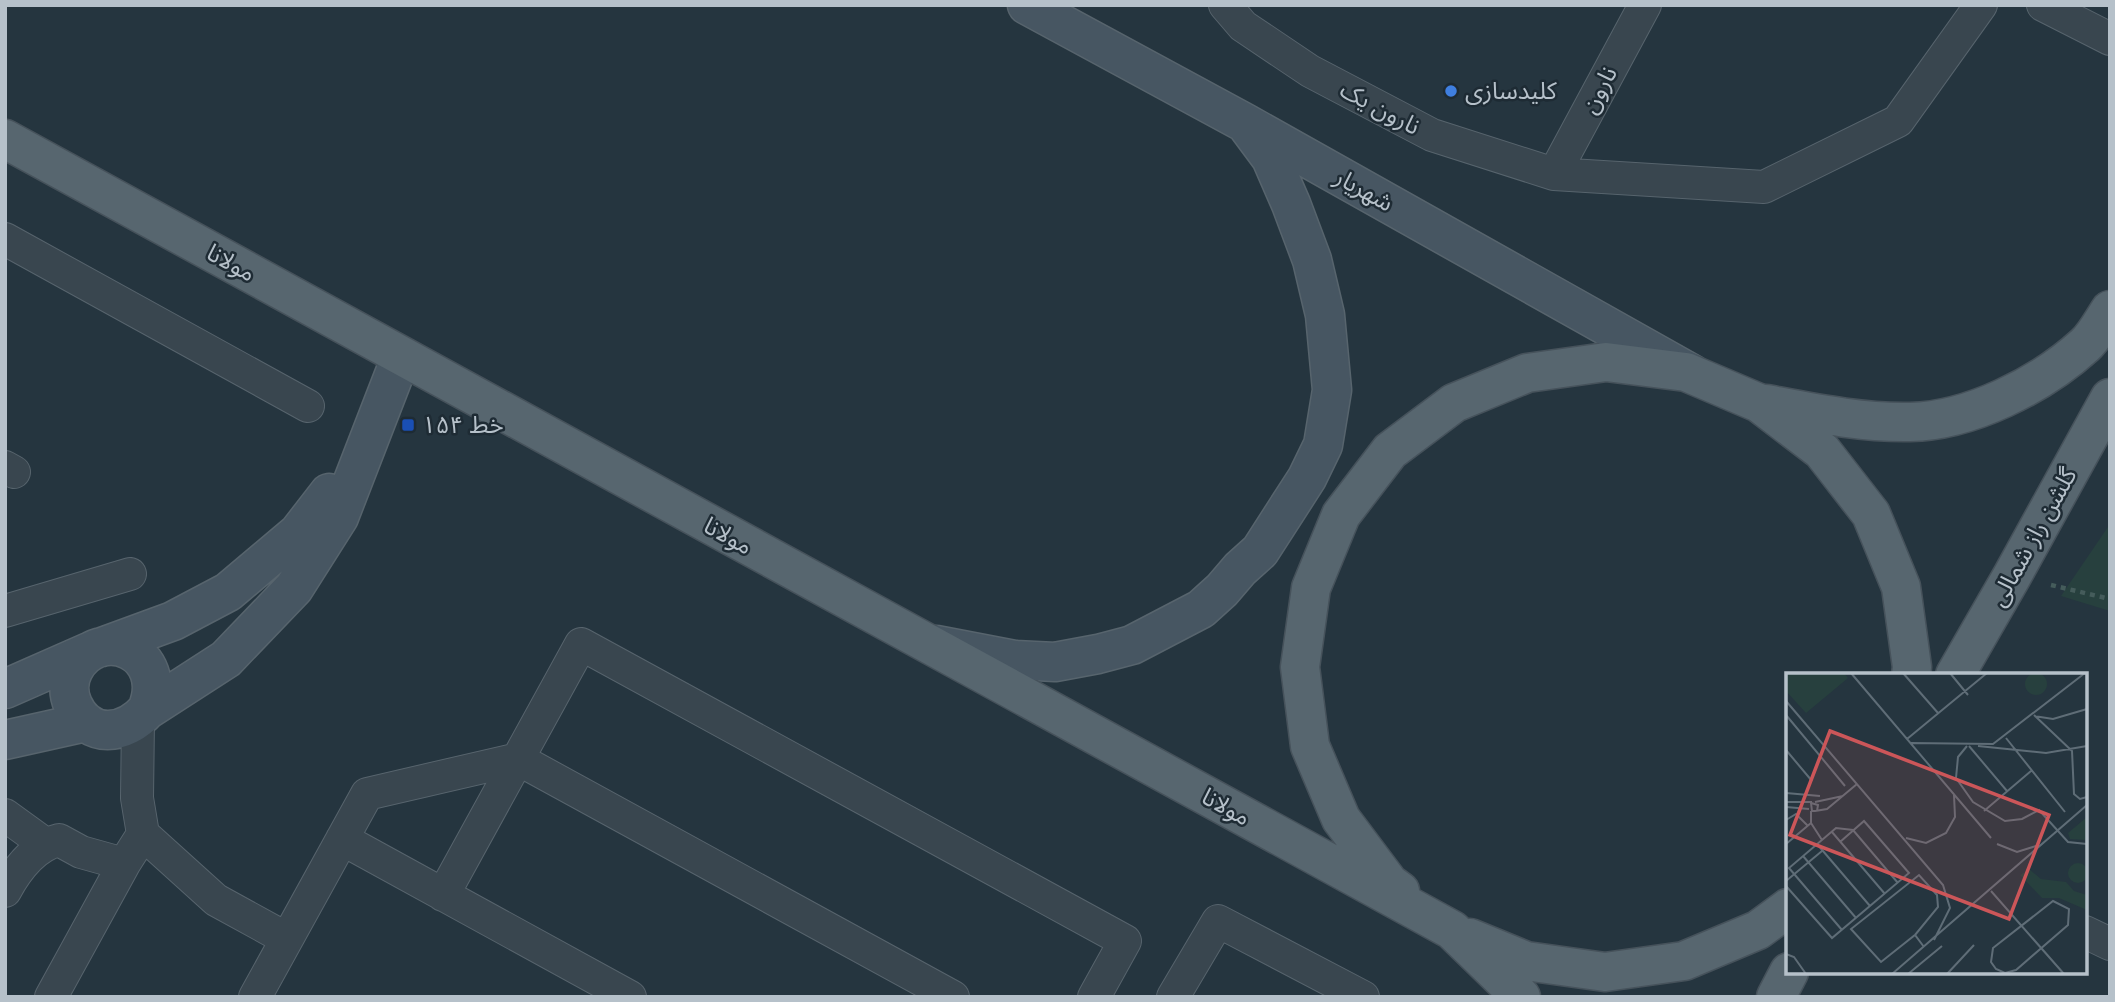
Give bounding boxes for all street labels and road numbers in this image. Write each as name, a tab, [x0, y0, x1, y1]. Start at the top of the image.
street label: نارون	[1573, 61, 1623, 118]
street label: نارون یک	[1335, 74, 1426, 141]
street label: شهریار	[1329, 160, 1399, 217]
street label: مولانا	[202, 237, 261, 288]
street label: گلشن راز شمالی	[1982, 461, 2083, 611]
street label: مولانا	[699, 510, 758, 561]
street label: مولانا	[1197, 781, 1256, 832]

